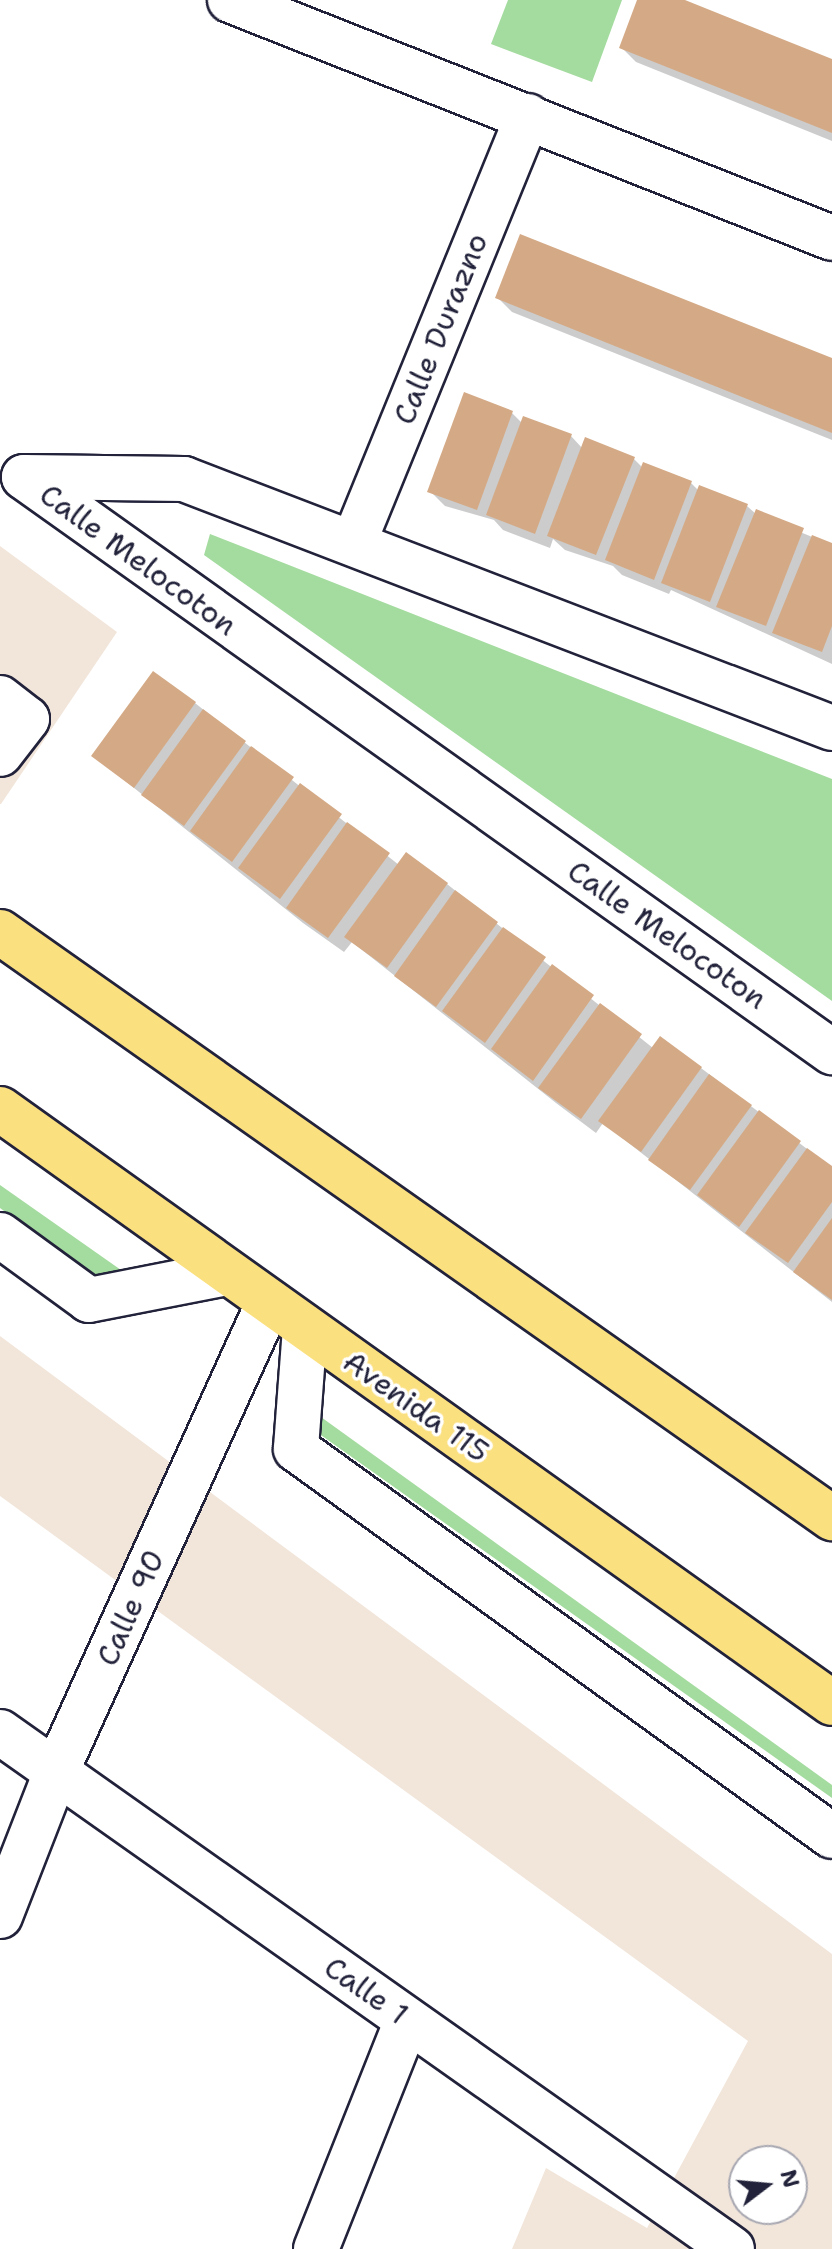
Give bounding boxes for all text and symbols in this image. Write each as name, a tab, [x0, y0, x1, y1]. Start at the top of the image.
street label: Calle Durazno	[386, 228, 496, 430]
street label: Calle Melocoton	[32, 476, 244, 644]
street label: Calle Melocoton	[561, 853, 773, 1017]
street label: Avenida 115	[336, 1344, 496, 1470]
street label: Calle 90	[90, 1544, 172, 1672]
street label: Calle 1	[317, 1949, 415, 2033]
north arrow	[728, 2145, 808, 2225]
text: N	[773, 2166, 806, 2191]

